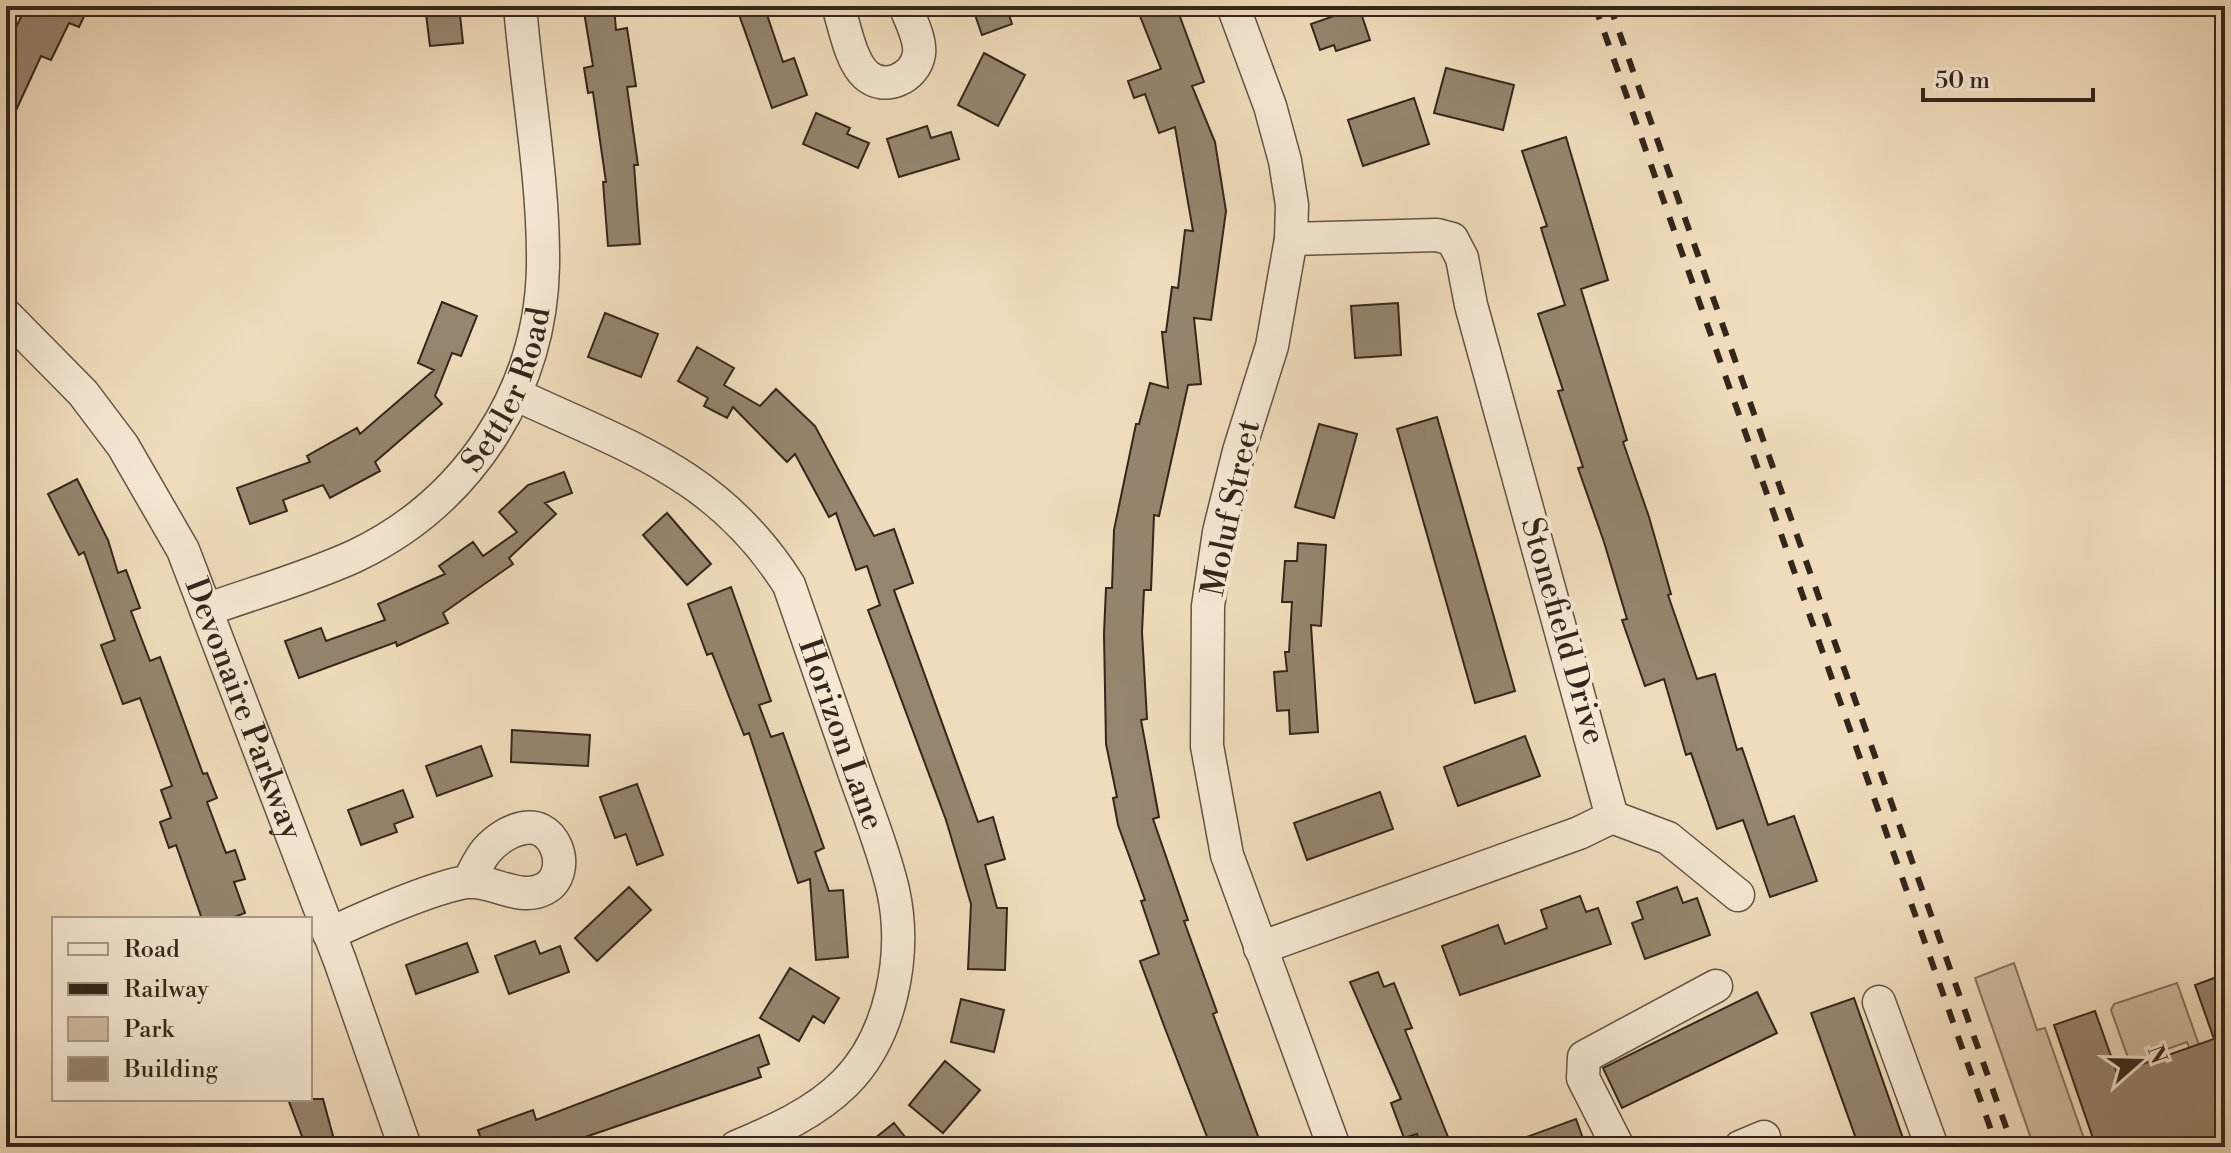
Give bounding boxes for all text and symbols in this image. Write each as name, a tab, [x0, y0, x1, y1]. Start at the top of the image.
scale bar	[1923, 52, 2093, 102]
text: 50 m	[1935, 66, 1990, 96]
street label: Settler Road	[453, 304, 560, 480]
street label: Moluf Street	[1193, 416, 1269, 600]
street label: Stonefield Drive	[1512, 513, 1614, 749]
street label: Devonaire Parkway	[176, 572, 312, 845]
street label: Horizon Lane	[789, 633, 893, 835]
legend	[52, 917, 312, 1101]
text: Road	[124, 935, 180, 965]
text: Railway	[124, 975, 209, 1005]
text: Park	[124, 1015, 175, 1045]
north arrow	[2099, 1021, 2179, 1101]
text: N	[2141, 1042, 2172, 1068]
text: Building	[123, 1055, 218, 1085]

